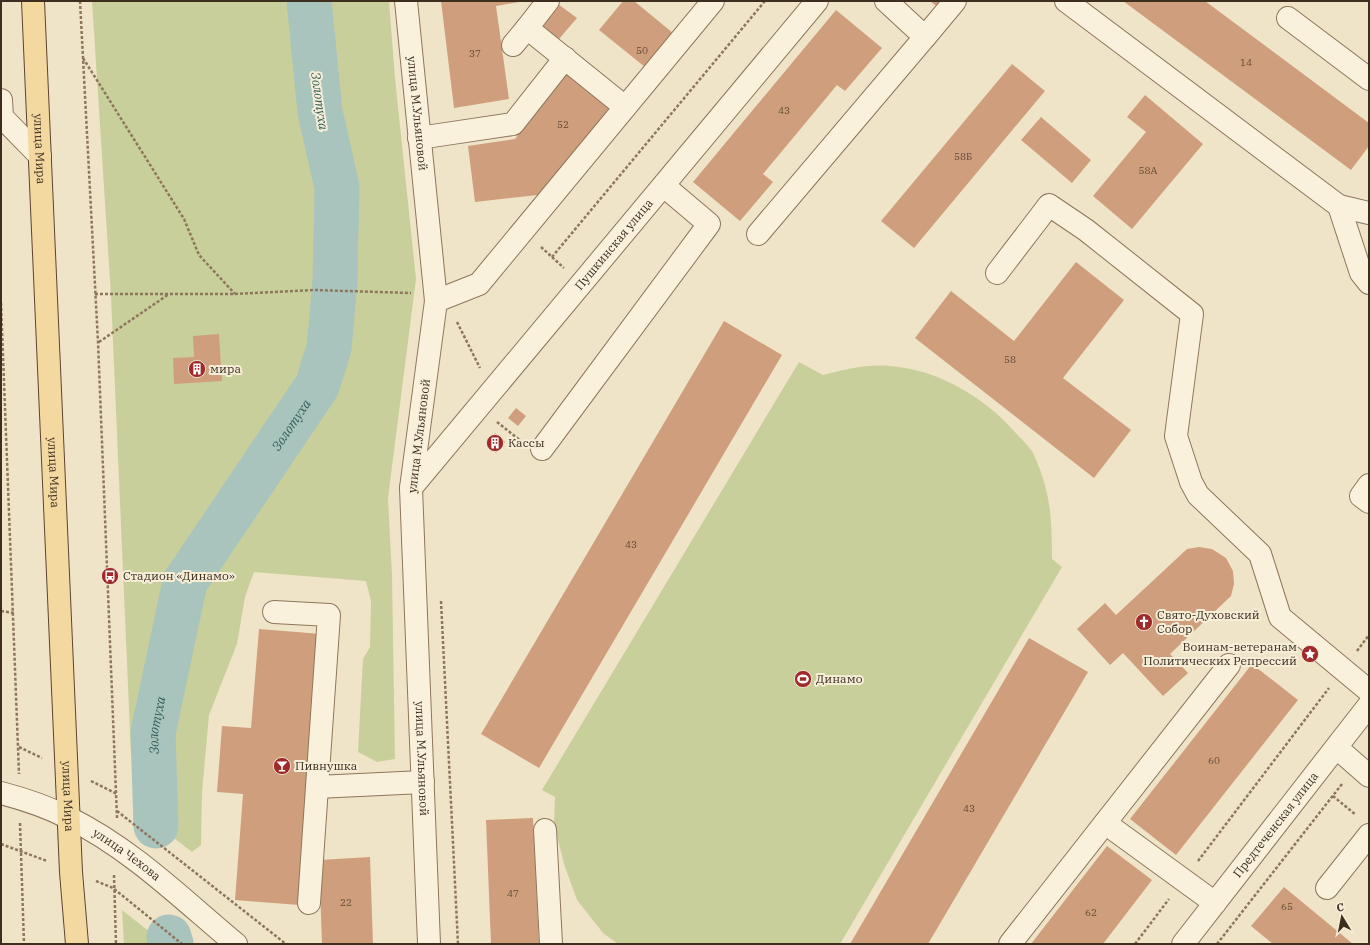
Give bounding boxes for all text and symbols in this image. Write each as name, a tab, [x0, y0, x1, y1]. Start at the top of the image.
house number: 50	[636, 44, 648, 57]
house number: 37	[469, 47, 481, 60]
street label: улица М.Ульяновой	[405, 55, 431, 171]
house number: 14	[1240, 56, 1252, 69]
water label: Золотуха	[307, 71, 332, 131]
house number: 43	[778, 104, 790, 117]
street label: улица Мира	[31, 113, 49, 185]
house number: 52	[557, 118, 569, 131]
house number: 58Б	[954, 150, 972, 163]
house number: 58А	[1139, 164, 1158, 177]
street label: Пушкинская улица	[571, 195, 656, 293]
house number: 58	[1004, 353, 1016, 366]
building icon: мира	[187, 359, 207, 379]
place label: мира	[210, 361, 241, 376]
street label: улица М.Ульяновой	[404, 378, 433, 494]
water label: Золотуха	[268, 396, 315, 454]
building icon: Кассы	[485, 433, 505, 453]
place label: Кассы	[508, 435, 545, 450]
street label: улица Мира	[45, 437, 63, 509]
house number: 43	[625, 538, 637, 551]
bus stop icon: Стадион «Динамо»	[100, 566, 120, 586]
place label: Стадион «Динамо»	[123, 568, 235, 583]
place label: Свято-Духовский Собор	[1157, 607, 1260, 636]
church icon: Свято-Духовский Собор	[1134, 612, 1154, 632]
place label: Воинам-ветеранам Политических Репрессий	[1143, 639, 1297, 668]
place icon: Воинам-ветеранам Политических Репрессий	[1300, 644, 1320, 664]
sports icon: Динамо	[793, 669, 813, 689]
place label: Динамо	[816, 671, 863, 686]
water label: Золотуха	[145, 695, 170, 755]
street label: улица М.Ульяновой	[412, 701, 432, 816]
house number: 60	[1208, 754, 1220, 767]
bar icon: Пивнушка	[272, 756, 292, 776]
place label: Пивнушка	[295, 758, 358, 773]
street label: улица Мира	[59, 761, 77, 832]
street label: Предтеченская улица	[1229, 768, 1321, 880]
house number: 43	[963, 802, 975, 815]
street label: улица Чехова	[90, 825, 164, 884]
house number: 47	[507, 887, 519, 900]
house number: 22	[340, 896, 352, 909]
north arrow	[1322, 897, 1362, 937]
house number: 65	[1281, 900, 1293, 913]
text: С	[1335, 900, 1345, 915]
house number: 62	[1085, 906, 1097, 919]

